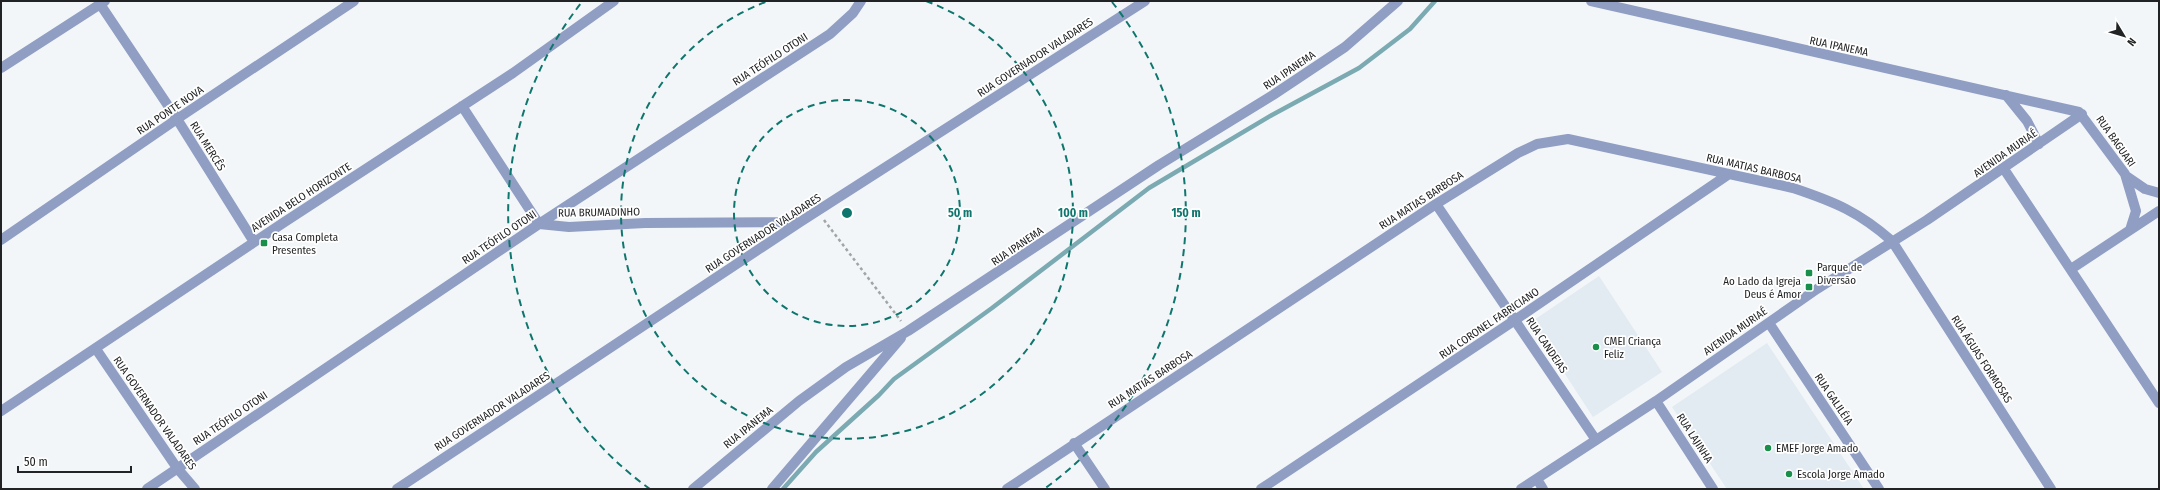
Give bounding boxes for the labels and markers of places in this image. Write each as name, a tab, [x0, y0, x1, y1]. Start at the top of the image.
centre of rings	[840, 206, 854, 220]
place label: Casa Completa Presentes	[272, 231, 338, 257]
marker: Casa Completa Presentes	[259, 238, 269, 248]
place label: Parque de Diversão	[1817, 261, 1862, 287]
marker: Parque de Diversão	[1804, 268, 1814, 278]
place label: Ao Lado da Igreja Deus é Amor	[1723, 275, 1801, 301]
marker: Ao Lado da Igreja Deus é Amor	[1804, 282, 1814, 292]
place label: CMEI Criança Feliz	[1604, 335, 1661, 361]
marker: CMEI Criança Feliz	[1591, 342, 1601, 352]
place label: EMEF Jorge Amado	[1776, 442, 1859, 455]
marker: EMEF Jorge Amado	[1763, 443, 1773, 453]
place label: Escola Jorge Amado	[1797, 468, 1885, 481]
marker: Escola Jorge Amado	[1784, 469, 1794, 479]

